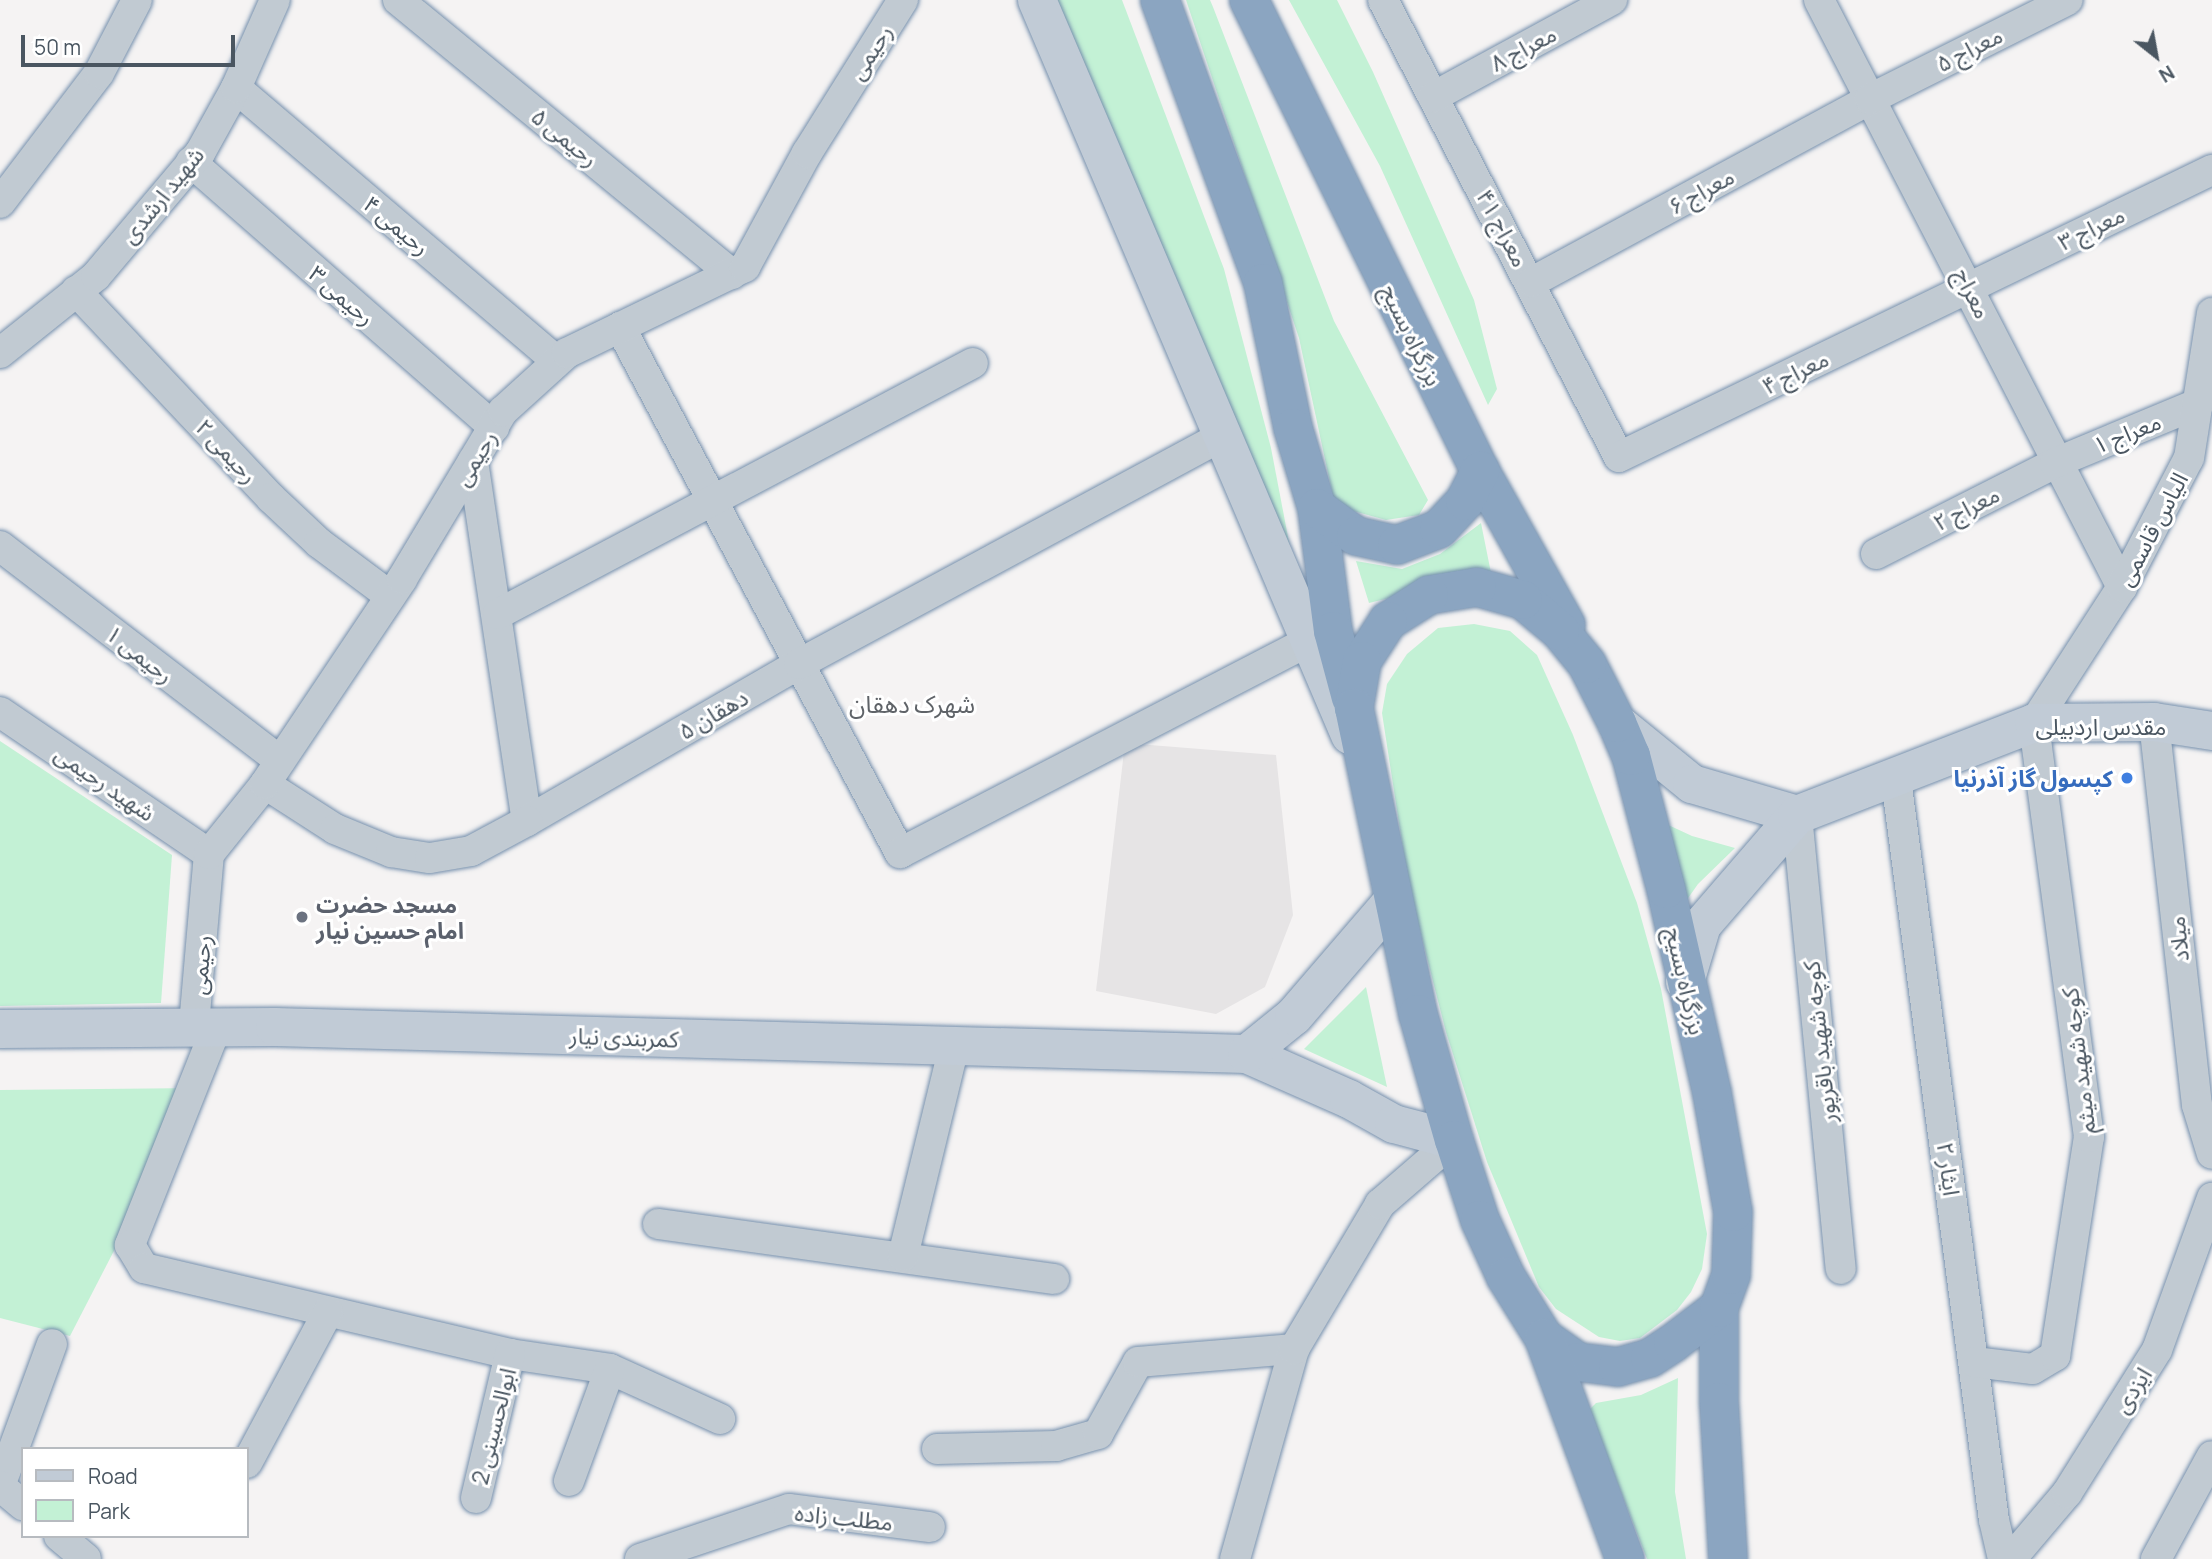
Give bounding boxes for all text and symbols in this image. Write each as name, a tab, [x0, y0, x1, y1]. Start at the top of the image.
street label: رحیمی	[842, 19, 898, 85]
street label: معراج ۸	[1485, 19, 1561, 77]
scale bar	[24, 21, 238, 65]
street label: معراج ۵	[1931, 21, 2007, 77]
north arrow	[2121, 21, 2191, 91]
text: 50 m	[34, 33, 81, 61]
text: N	[2154, 59, 2179, 89]
street label: رحیمی ۵	[526, 102, 604, 172]
street label: شهید ارشدی	[115, 141, 209, 249]
street label: معراج ۶	[1663, 162, 1739, 220]
street label: معراج ۴۱	[1471, 185, 1535, 271]
street label: رحیمی ۴	[358, 189, 436, 261]
street label: معراج ۳	[2053, 200, 2129, 256]
street label: رحیمی ۳	[304, 259, 380, 331]
street label: معراج	[1949, 263, 1997, 323]
street label: بزرگراه بسیج	[1376, 280, 1448, 390]
street label: معراج ۴	[1757, 344, 1833, 400]
street label: معراج ۱	[2089, 407, 2165, 459]
street label: رحیمی ۲	[190, 413, 264, 489]
street label: رحیمی	[448, 425, 502, 491]
street label: الیاس قاسمی	[2111, 468, 2193, 590]
street label: معراج ۲	[1928, 480, 2004, 536]
street label: رحیمی ۱	[101, 619, 179, 689]
street label: دهقان ۵	[673, 683, 753, 745]
district label: شهرک دهقان	[849, 690, 975, 718]
street label: مقدس اردبیلی	[2036, 712, 2166, 740]
street label: شهید رحیمی	[50, 739, 160, 827]
place label: کپسول گاز آذرنیا	[1953, 764, 2113, 792]
marker: کپسول گاز آذرنیا	[2119, 770, 2135, 786]
place label: مسجد حضرت امام حسین نیار	[316, 890, 464, 944]
marker: مسجد حضرت امام حسین نیار	[294, 909, 310, 925]
street label: میلاد	[2162, 915, 2194, 963]
street label: بزرگراه بسیج	[1660, 925, 1712, 1037]
street label: رحیمی	[184, 934, 216, 996]
street label: کوچه شهید باقرپور	[1797, 960, 1841, 1124]
street label: کوچه شهید میثم	[2055, 986, 2101, 1136]
street label: کمربندی نیار	[569, 1021, 679, 1053]
street label: ایثار ۲	[1932, 1140, 1966, 1198]
street label: ایزدی	[2107, 1362, 2157, 1418]
street label: ابوالحسینی 2	[465, 1365, 521, 1487]
legend	[21, 1447, 248, 1538]
text: Road	[88, 1462, 138, 1490]
text: Park	[88, 1497, 130, 1525]
street label: مطلب زاده	[793, 1498, 895, 1536]

